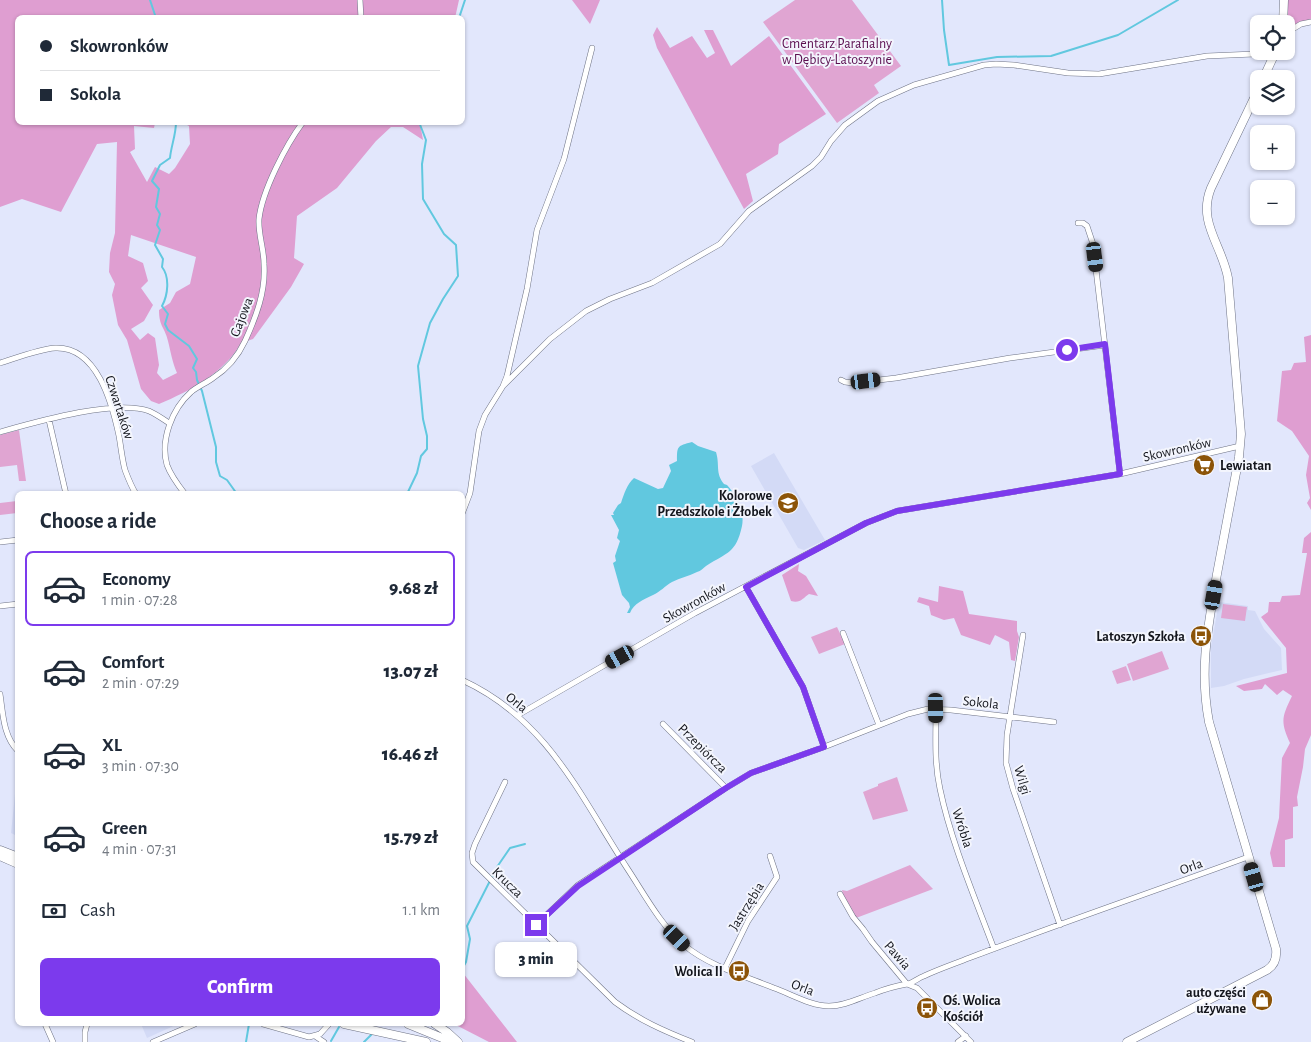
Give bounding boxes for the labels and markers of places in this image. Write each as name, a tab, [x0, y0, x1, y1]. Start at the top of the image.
supermarket icon: Lewiatan	[1192, 453, 1216, 477]
place label: Lewiatan	[1220, 459, 1272, 473]
place label: Kolorowe Przedszkole i Żłobek	[657, 489, 772, 519]
school or university icon: Kolorowe Przedszkole i Żłobek	[776, 491, 800, 515]
bus stop icon: Latoszyn Szkoła	[1189, 624, 1213, 648]
place label: Latoszyn Szkoła	[1096, 630, 1185, 644]
bus stop icon: Wolica II	[727, 959, 751, 983]
place label: Wolica II	[674, 965, 723, 979]
place label: auto części używane	[1186, 986, 1246, 1016]
shop icon: auto części używane	[1250, 988, 1274, 1012]
place label: Oś. Wolica Kościół	[943, 994, 1001, 1024]
bus stop icon: Oś. Wolica Kościół	[915, 996, 939, 1020]

